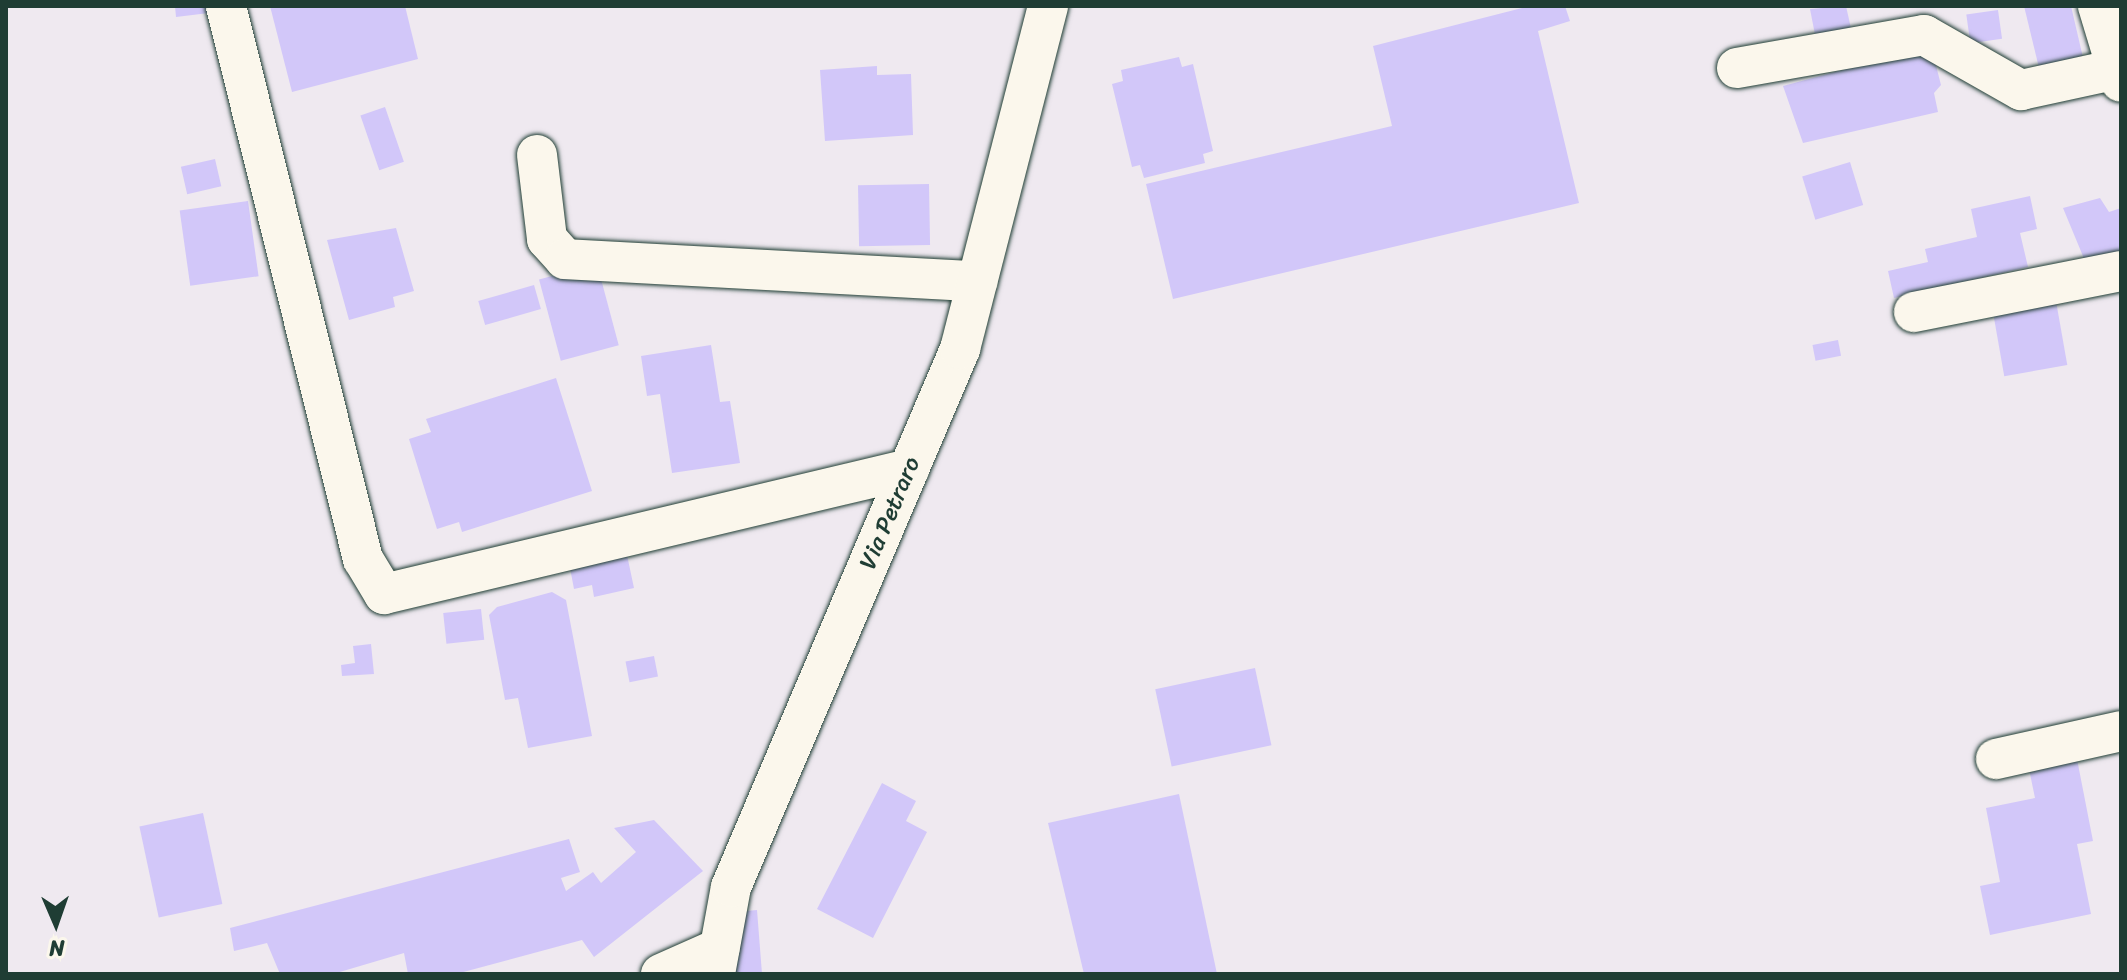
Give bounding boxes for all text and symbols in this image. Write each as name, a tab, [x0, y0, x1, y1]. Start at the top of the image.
street label: Via Petraro	[853, 452, 927, 574]
north arrow	[16, 884, 96, 964]
text: N	[49, 929, 65, 968]

